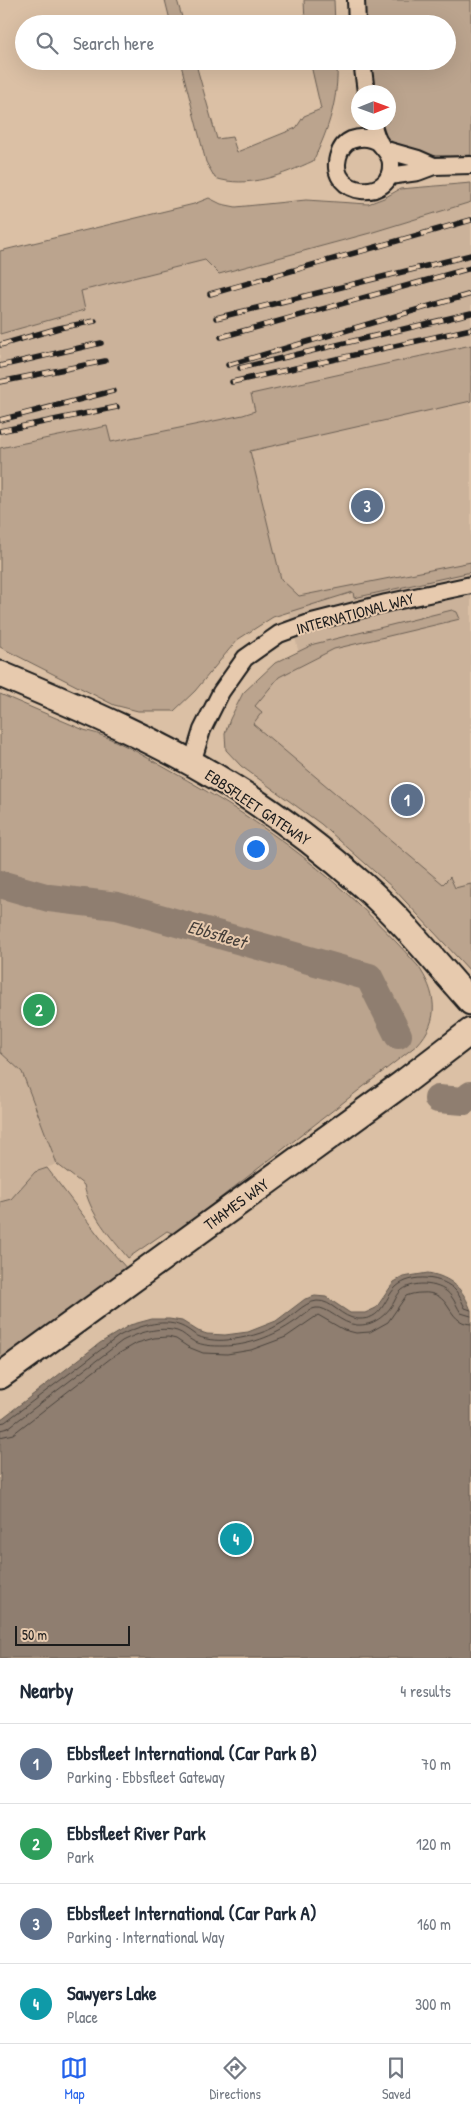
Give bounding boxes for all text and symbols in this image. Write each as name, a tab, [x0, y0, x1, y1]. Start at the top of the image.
search box	[15, 15, 456, 70]
icon: search	[33, 29, 61, 57]
text: Search here	[73, 30, 154, 56]
north arrow	[351, 85, 396, 130]
pin: 3	[351, 487, 383, 525]
street label: INTERNATIONAL WAY	[294, 587, 416, 639]
street label: EBBSFLEET GATEWAY	[201, 764, 315, 850]
pin: 1	[391, 781, 423, 819]
your location	[243, 836, 269, 862]
water label: Ebbsfleet	[185, 914, 252, 955]
pin: 2	[23, 991, 55, 1029]
street label: THAMES WAY	[199, 1173, 273, 1235]
pin: 4	[220, 1520, 252, 1558]
scale bar	[15, 1623, 130, 1646]
text: 50 m	[22, 1625, 47, 1644]
text: Nearby	[20, 1676, 73, 1705]
text: 4 results	[400, 1680, 451, 1702]
text: Ebbsfleet International (Car Park B)	[67, 1740, 317, 1766]
text: 1	[33, 1753, 39, 1775]
text: 70 m	[421, 1753, 451, 1775]
text: Parking · Ebbsfleet Gateway	[67, 1766, 225, 1788]
text: Ebbsfleet River Park	[67, 1820, 206, 1846]
text: 2	[32, 1833, 40, 1855]
text: 120 m	[416, 1833, 451, 1855]
text: Park	[67, 1846, 94, 1868]
text: Ebbsfleet International (Car Park A)	[67, 1900, 317, 1926]
text: 3	[32, 1913, 40, 1935]
text: 160 m	[417, 1913, 451, 1935]
text: Parking · International Way	[67, 1926, 225, 1948]
text: Sawyers Lake	[67, 1980, 157, 2006]
text: 4	[33, 1993, 39, 2015]
text: 300 m	[415, 1993, 451, 2015]
text: Place	[67, 2006, 98, 2028]
tab: Map	[60, 2054, 88, 2103]
tab: Directions	[209, 2054, 261, 2103]
tab: Saved	[382, 2054, 411, 2103]

